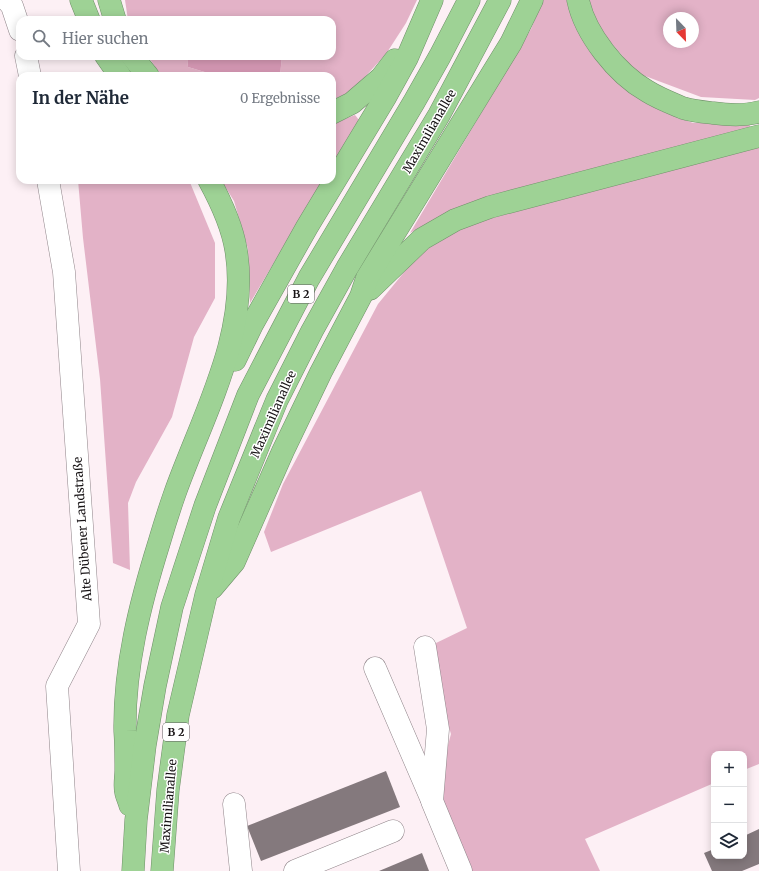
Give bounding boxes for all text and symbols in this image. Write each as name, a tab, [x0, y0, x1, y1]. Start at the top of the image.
north arrow	[663, 12, 699, 48]
search box	[16, 16, 336, 60]
icon: search	[30, 27, 52, 49]
text: Hier suchen	[62, 29, 149, 48]
text: In der Nähe	[32, 87, 129, 109]
street label: Maximilianallee	[399, 87, 459, 175]
text: 0 Ergebnisse	[240, 90, 320, 107]
road number: B 2	[288, 285, 314, 303]
street label: Maximilianallee	[247, 368, 299, 460]
street label: Alte Dübener Landstraße	[69, 456, 95, 603]
road number: B 2	[163, 723, 189, 741]
map controls	[711, 751, 747, 859]
button: +	[711, 751, 747, 787]
street label: Maximilianallee	[156, 759, 180, 853]
button: −	[711, 787, 747, 823]
button: layers	[711, 823, 747, 859]

